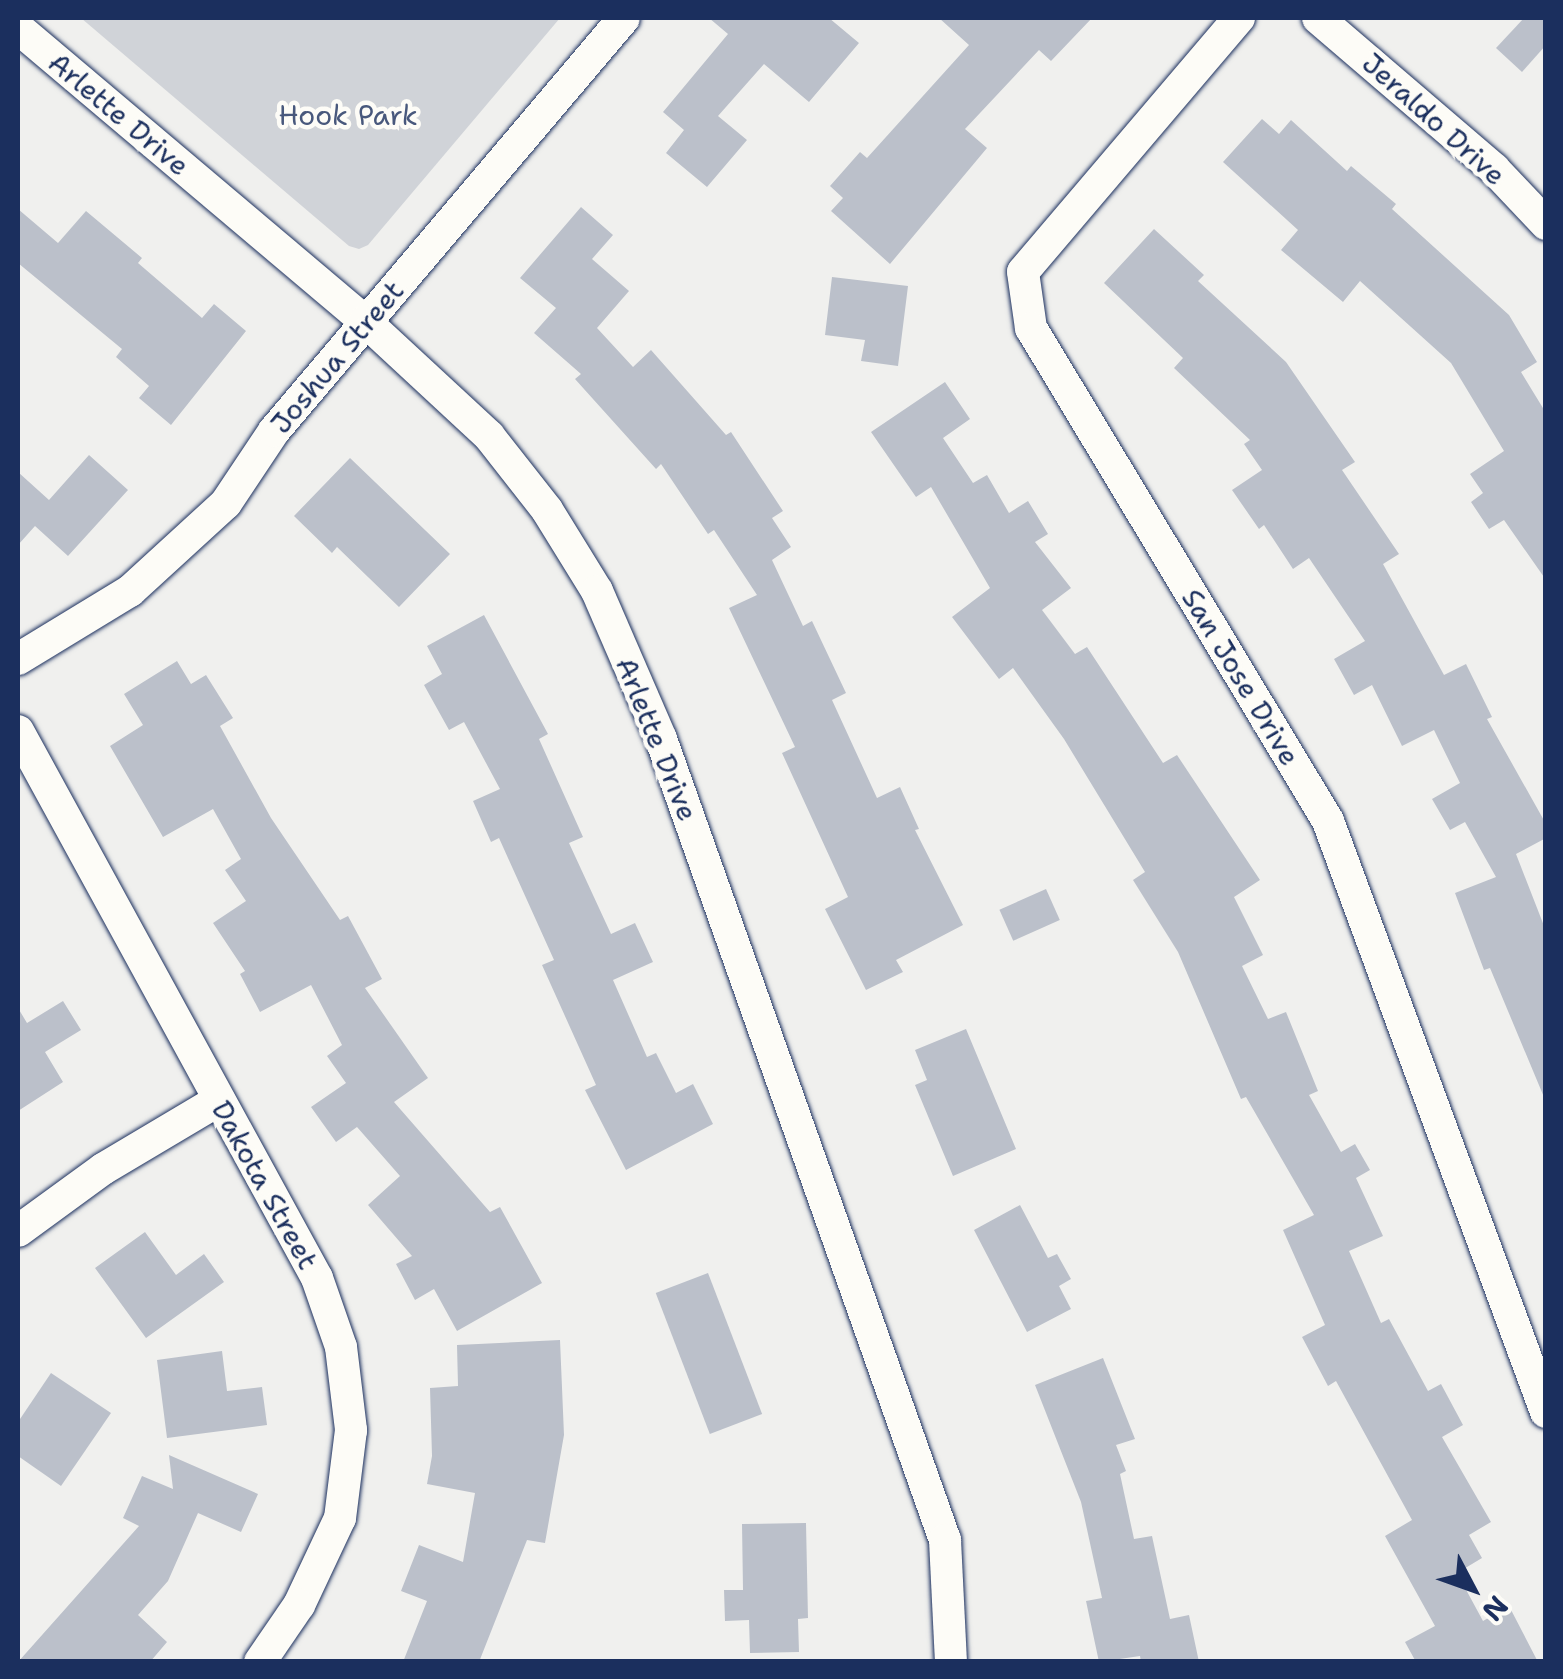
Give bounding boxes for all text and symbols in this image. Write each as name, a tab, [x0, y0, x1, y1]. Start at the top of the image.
street label: Arlette Drive	[42, 45, 196, 183]
street label: Jeraldo Drive	[1355, 46, 1513, 192]
park label: Hook Park	[278, 98, 418, 132]
street label: Joshua Street	[263, 274, 411, 440]
street label: San Jose Drive	[1175, 583, 1307, 771]
street label: Arlette Drive	[609, 652, 705, 826]
street label: Dakota Street	[205, 1095, 325, 1275]
north arrow	[1423, 1539, 1523, 1639]
text: N	[1474, 1588, 1517, 1630]

